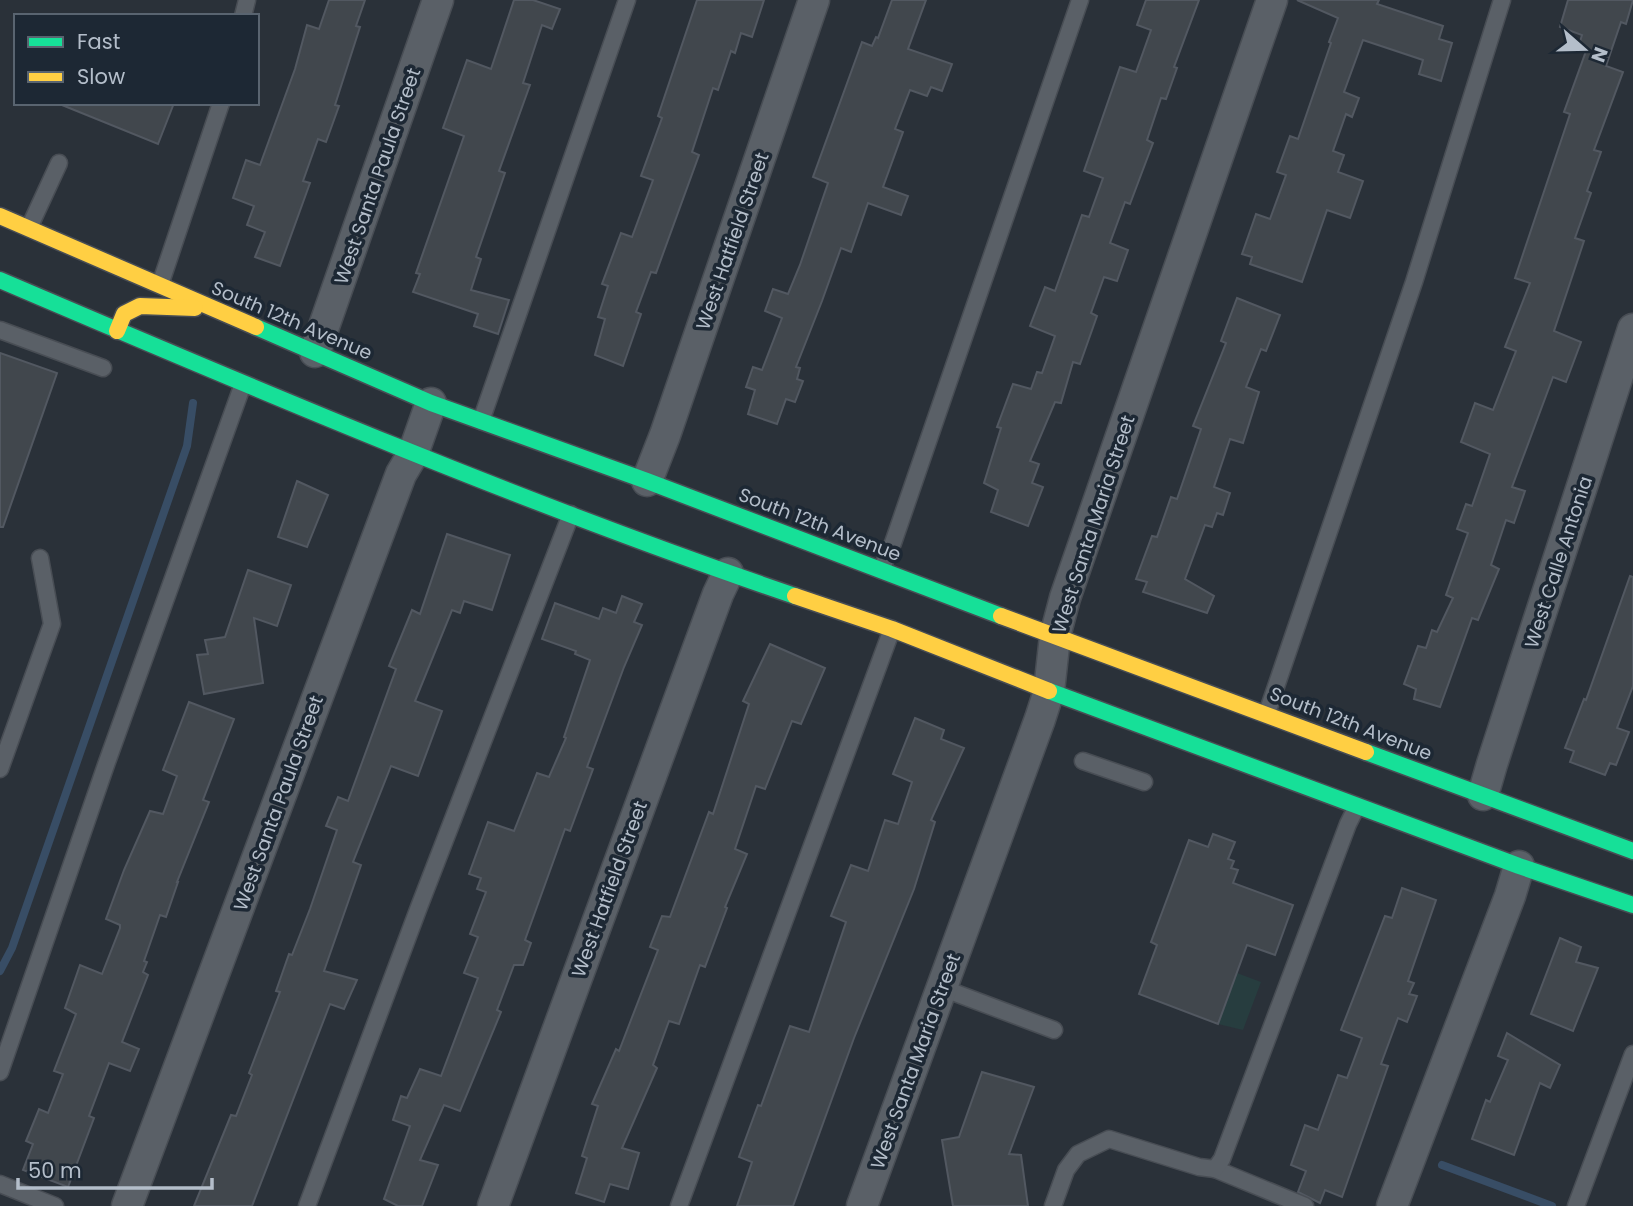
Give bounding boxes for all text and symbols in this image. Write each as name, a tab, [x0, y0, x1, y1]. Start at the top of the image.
legend	[14, 14, 259, 105]
north arrow	[1549, 14, 1619, 84]
text: Fast	[77, 27, 120, 56]
text: N	[1584, 43, 1615, 66]
text: Slow	[77, 62, 125, 91]
street label: West Santa Paula Street	[328, 64, 427, 288]
street label: West Hatfield Street	[689, 149, 776, 334]
street label: South 12th Avenue	[207, 274, 376, 367]
street label: West Santa Maria Street	[1045, 412, 1142, 637]
street label: West Calle Antonia	[1518, 473, 1599, 652]
street label: South 12th Avenue	[735, 481, 905, 568]
street label: South 12th Avenue	[1266, 680, 1436, 767]
street label: West Santa Paula Street	[227, 692, 330, 915]
street label: West Hatfield Street	[565, 797, 654, 981]
street label: West Santa Maria Street	[864, 949, 967, 1173]
scale bar	[18, 1146, 212, 1190]
text: 50 m	[28, 1156, 82, 1185]

